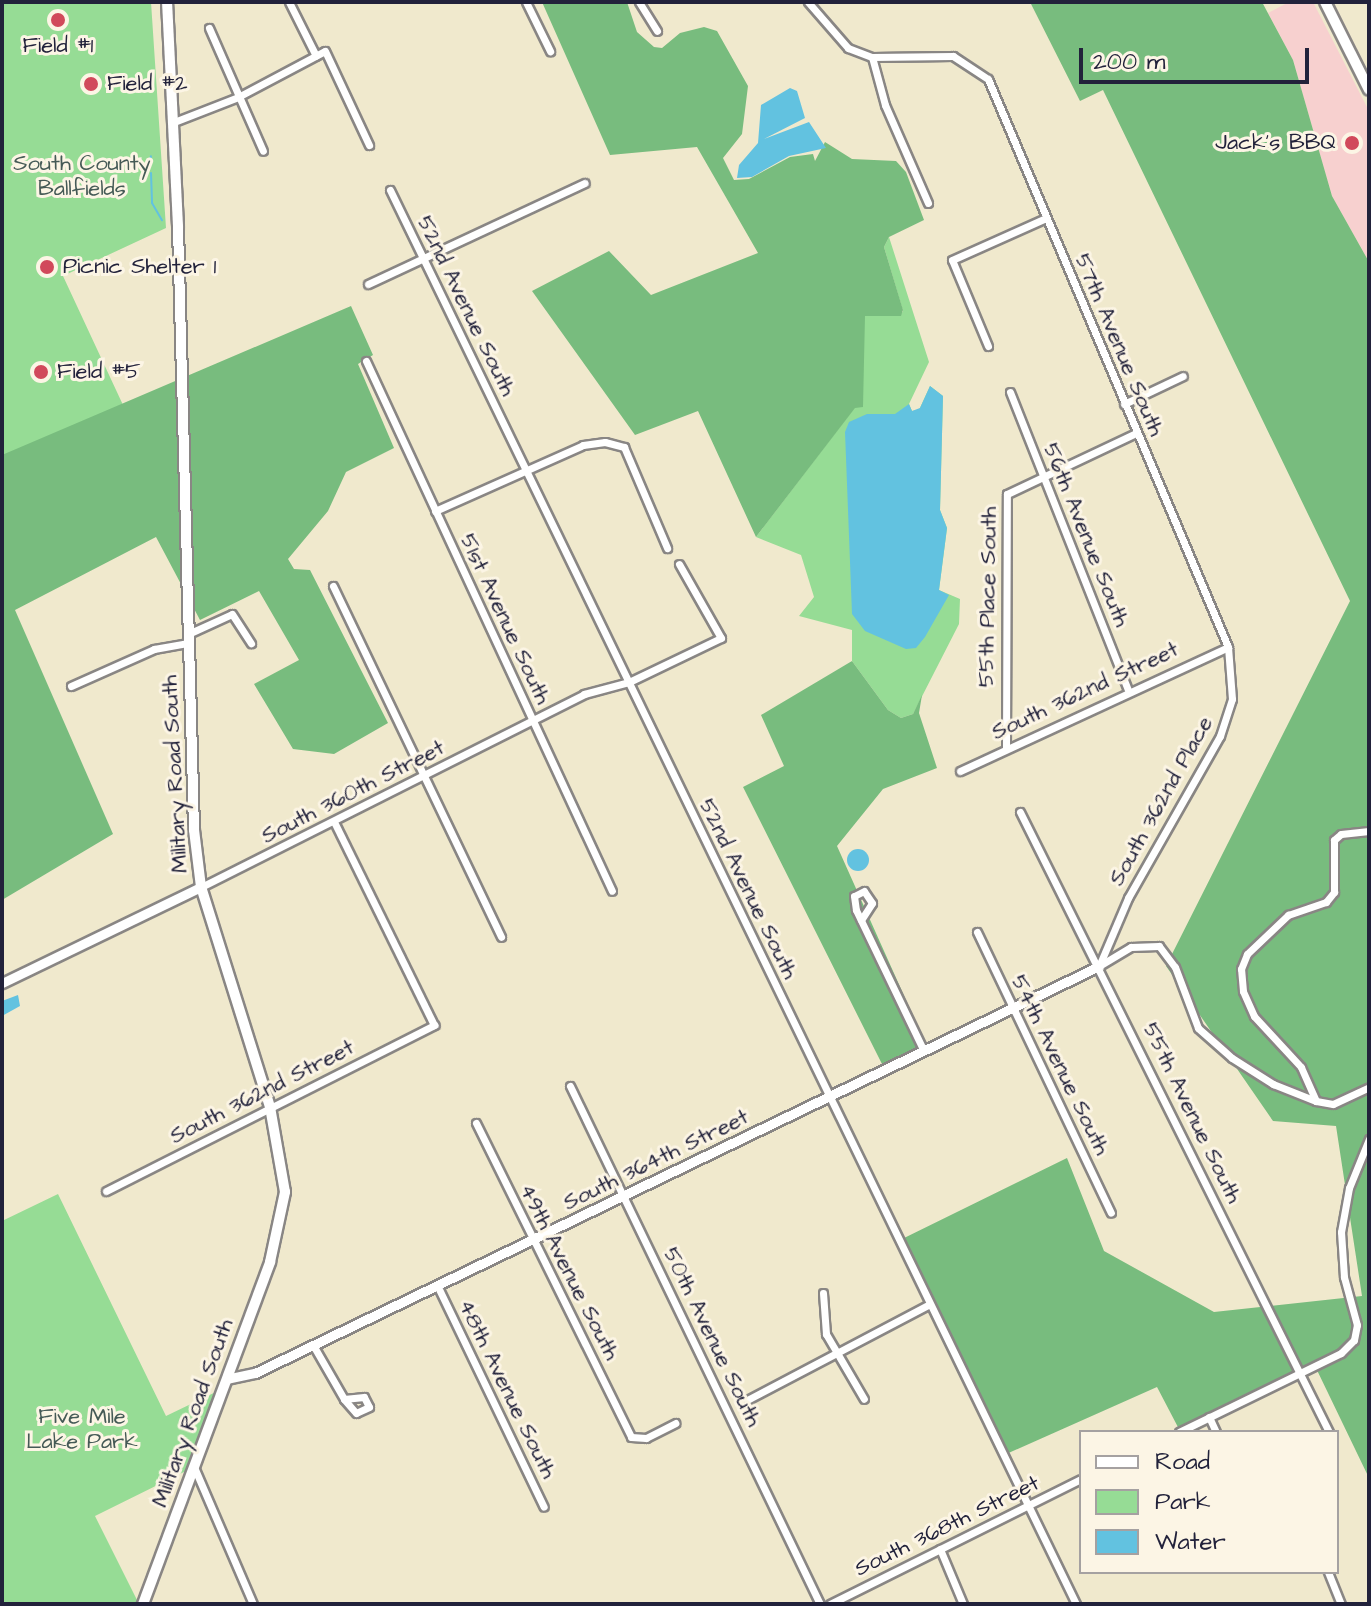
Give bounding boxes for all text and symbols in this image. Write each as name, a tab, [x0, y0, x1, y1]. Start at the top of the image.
marker: Field #1	[49, 11, 67, 29]
scale bar	[1083, 32, 1313, 82]
place label: Field #1	[23, 33, 93, 59]
text: 200 m	[1093, 45, 1165, 79]
place label: Field #2	[107, 71, 188, 97]
marker: Field #2	[82, 75, 100, 93]
place label: Jack's BBQ	[1215, 130, 1336, 156]
marker: Jack's BBQ	[1343, 134, 1361, 152]
park label: South County Ballfields	[13, 150, 151, 202]
street label: 52nd Avenue South	[411, 212, 521, 400]
street label: 57th Avenue South	[1069, 250, 1169, 440]
place label: Picnic Shelter 1	[63, 254, 216, 280]
marker: Picnic Shelter 1	[38, 258, 56, 276]
place label: Field #5	[57, 359, 141, 385]
marker: Field #5	[32, 363, 50, 381]
street label: 56th Avenue South	[1037, 439, 1135, 631]
street label: 55th Place South	[973, 507, 1003, 687]
street label: 51st Avenue South	[454, 530, 556, 708]
street label: South 362nd Street	[988, 636, 1182, 746]
street label: Military Road South	[157, 674, 193, 874]
street label: South 362nd Place	[1104, 712, 1218, 890]
street label: South 360th Street	[257, 734, 449, 850]
street label: 52nd Avenue South	[693, 795, 803, 983]
street label: 54th Avenue South	[1005, 971, 1115, 1159]
street label: 55th Avenue South	[1137, 1018, 1247, 1208]
street label: South 362nd Street	[166, 1034, 358, 1150]
street label: South 364th Street	[559, 1104, 753, 1216]
street label: 49th Avenue South	[513, 1180, 625, 1364]
street label: 50th Avenue South	[657, 1243, 767, 1431]
street label: 48th Avenue South	[452, 1295, 562, 1483]
street label: Military Road South	[147, 1315, 239, 1511]
park label: Five Mile Lake Park	[26, 1403, 138, 1454]
legend	[1079, 1430, 1339, 1574]
text: Road	[1155, 1445, 1210, 1479]
street label: South 368th Street	[850, 1470, 1044, 1582]
text: Park	[1155, 1485, 1211, 1519]
text: Water	[1155, 1525, 1226, 1559]

